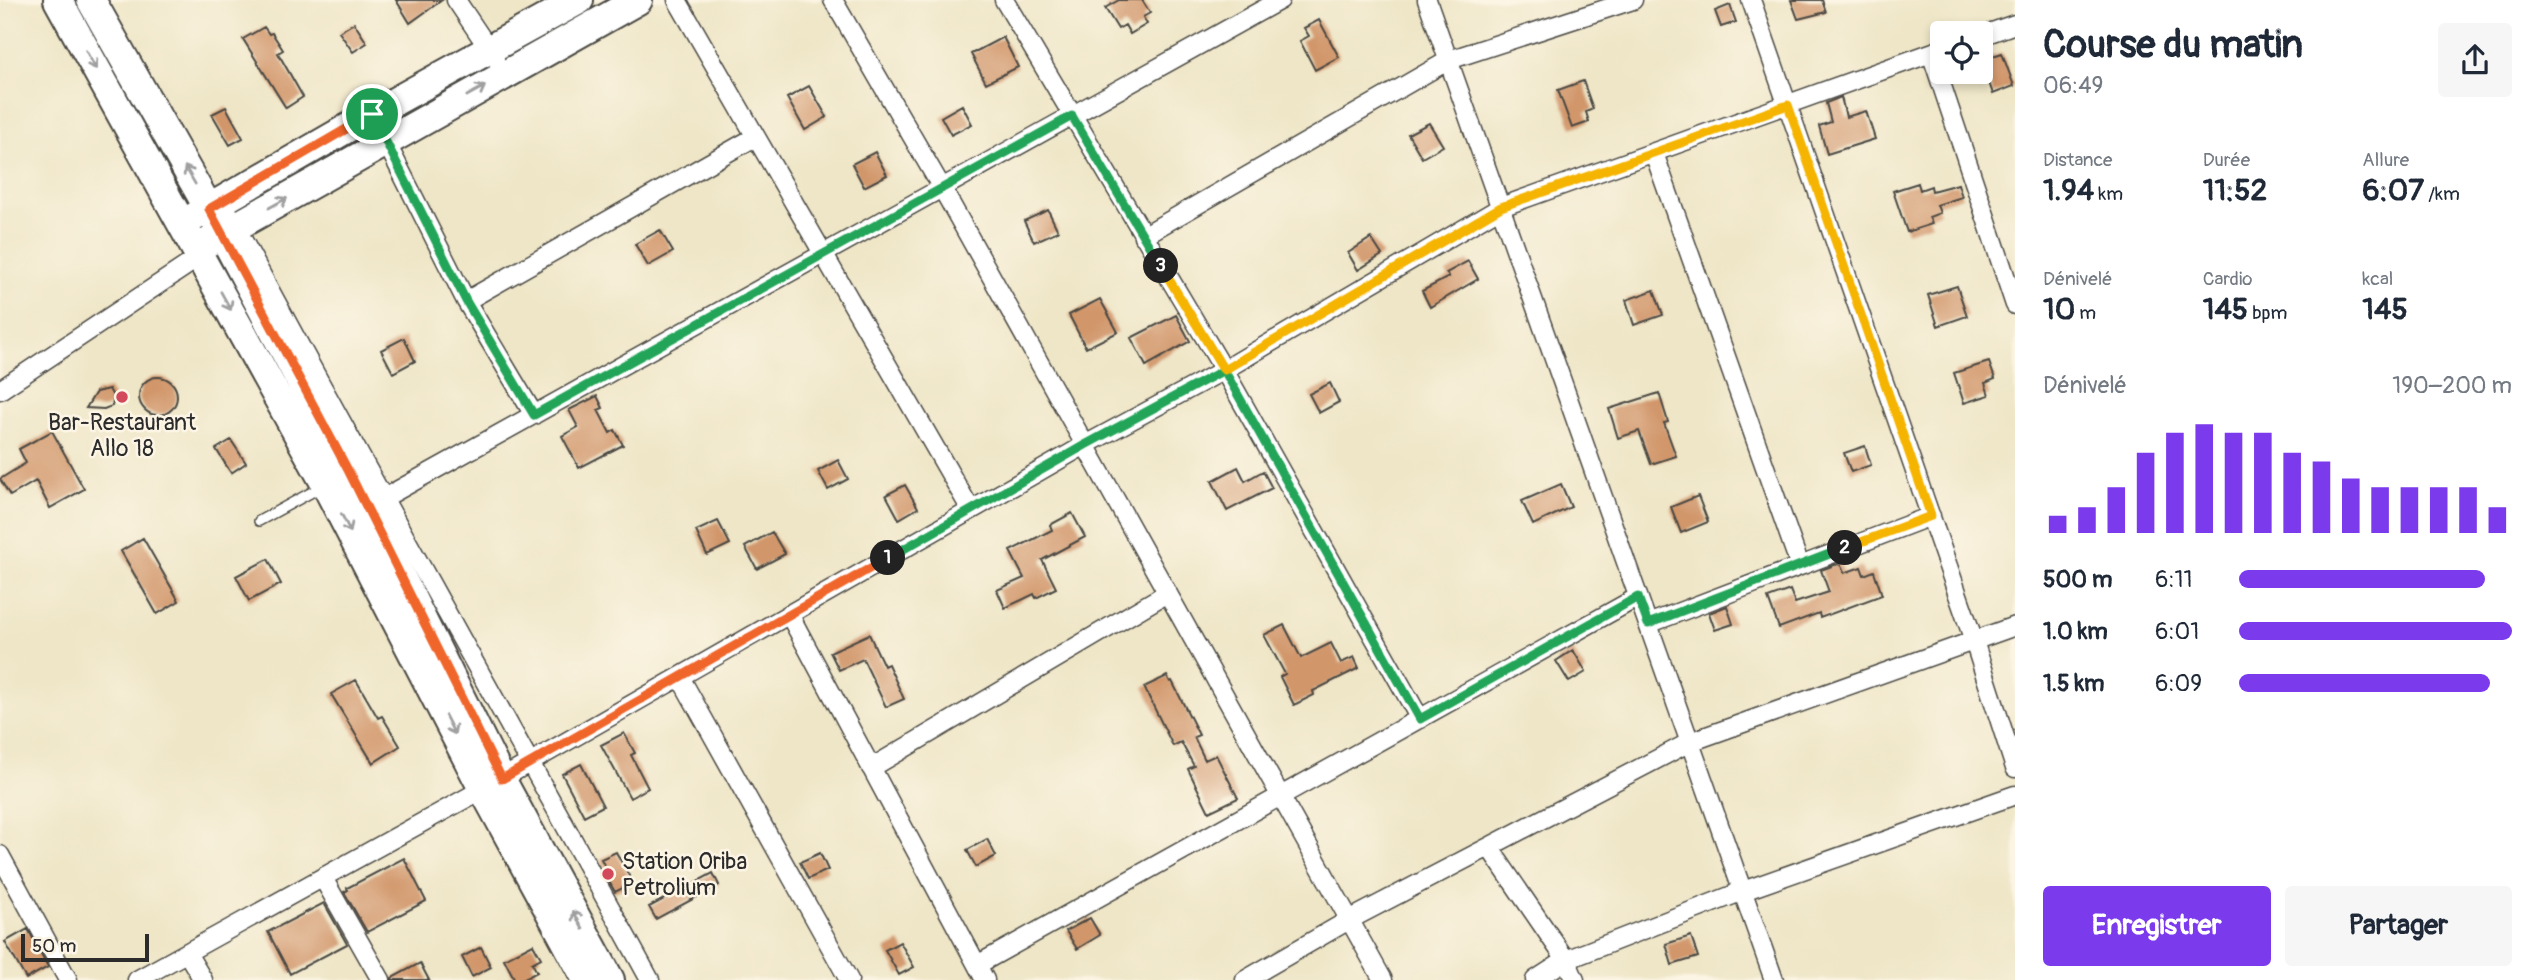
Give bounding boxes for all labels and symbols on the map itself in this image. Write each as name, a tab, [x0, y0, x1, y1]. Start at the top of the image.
one-way arrow	[84, 49, 98, 69]
pin	[342, 84, 402, 144]
one-way arrow	[465, 84, 486, 97]
one-way arrow	[183, 165, 196, 186]
one-way arrow	[267, 196, 287, 210]
pin: 3	[1144, 248, 1178, 284]
one-way arrow	[220, 290, 233, 311]
marker: Bar-Restaurant Allo 18	[114, 389, 130, 405]
place label: Bar-Restaurant Allo 18	[48, 408, 197, 463]
one-way arrow	[339, 512, 353, 532]
pin: 2	[1828, 530, 1862, 566]
pin: 1	[870, 540, 906, 576]
one-way arrow	[444, 714, 458, 735]
place label: Station Oriba Petrolium	[622, 847, 747, 902]
marker: Station Oriba Petrolium	[600, 866, 616, 882]
one-way arrow	[571, 910, 584, 931]
scale bar	[21, 931, 149, 963]

